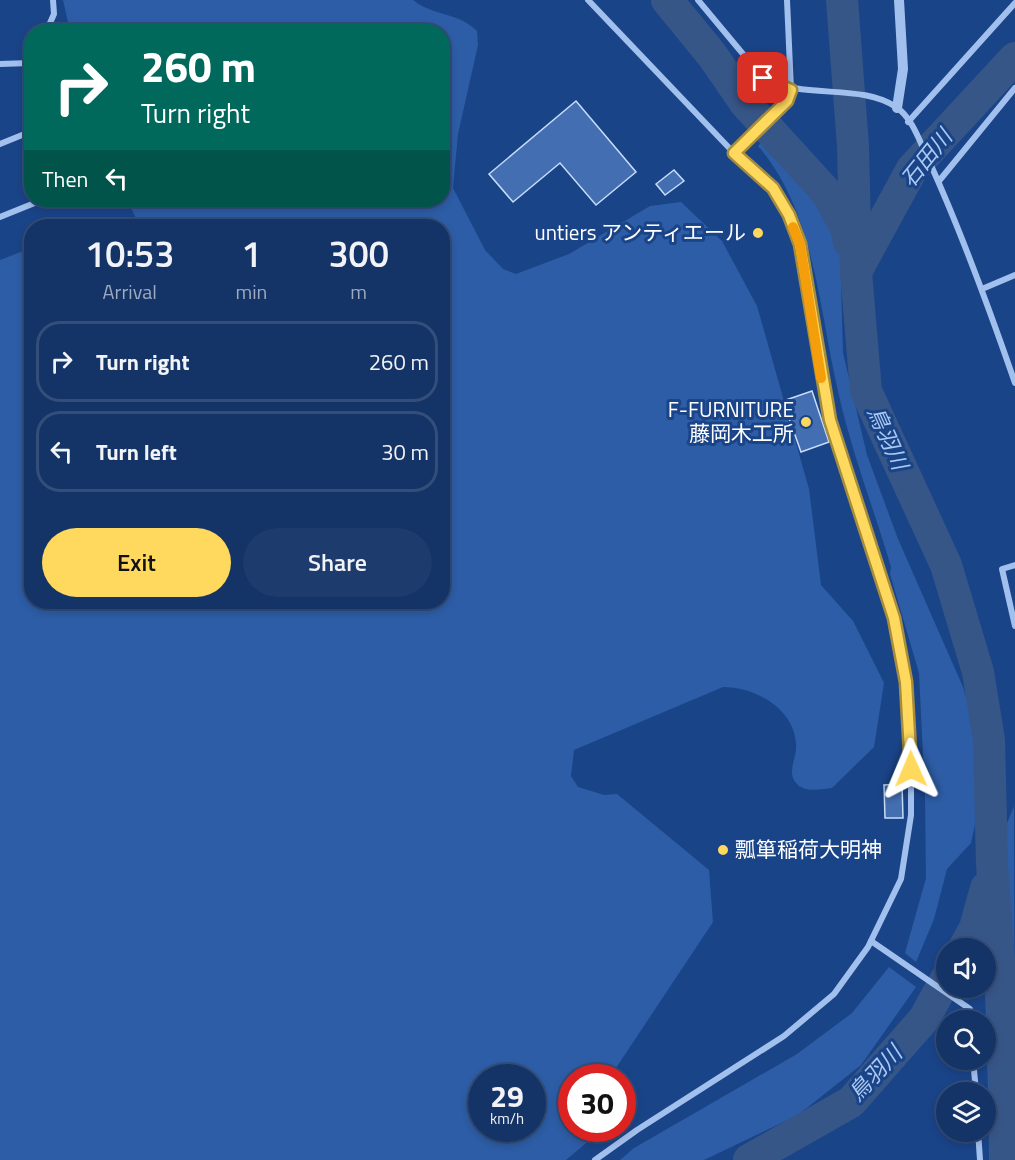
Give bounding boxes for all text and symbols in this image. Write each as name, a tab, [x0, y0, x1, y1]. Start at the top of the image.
text: 260 m	[141, 34, 256, 98]
icon: right	[42, 48, 120, 126]
pin	[737, 52, 788, 103]
icon: arrive	[746, 61, 779, 94]
text: Turn right	[141, 92, 250, 133]
water label: 石田川	[892, 120, 961, 194]
text: Then	[42, 162, 88, 196]
icon: left	[100, 162, 133, 195]
place label: untiers アンティエール	[535, 216, 746, 248]
text: 10:53	[85, 226, 174, 281]
text: 1	[241, 226, 261, 281]
text: 300	[328, 226, 389, 281]
marker: untiers アンティエール	[751, 226, 765, 240]
text: Arrival	[103, 276, 157, 307]
text: min	[235, 276, 267, 307]
text: m	[350, 276, 367, 307]
icon: right	[45, 345, 78, 378]
text: Turn right	[96, 345, 190, 379]
text: 260 m	[369, 345, 429, 379]
place label: F-FURNITURE 藤岡木工所	[668, 393, 794, 449]
water label: 鳥羽川	[859, 401, 918, 477]
marker: F-FURNITURE 藤岡木工所	[799, 415, 813, 429]
icon: left	[45, 435, 78, 468]
text: Turn left	[96, 435, 177, 469]
text: 30 m	[381, 435, 429, 469]
button: Exit	[42, 528, 231, 597]
button: Share	[243, 528, 432, 597]
position arrow	[879, 737, 943, 801]
place label: 瓢箪稲荷大明神	[735, 833, 882, 865]
marker: 瓢箪稲荷大明神	[716, 843, 730, 857]
map controls	[936, 938, 996, 1142]
button: sound	[936, 938, 996, 998]
button: search	[936, 1010, 996, 1070]
water label: 鳥羽川	[840, 1036, 911, 1109]
speed limit sign: 30	[558, 1064, 636, 1142]
text: 29	[490, 1073, 524, 1119]
button: layers	[936, 1082, 996, 1142]
text: km/h	[490, 1107, 524, 1130]

